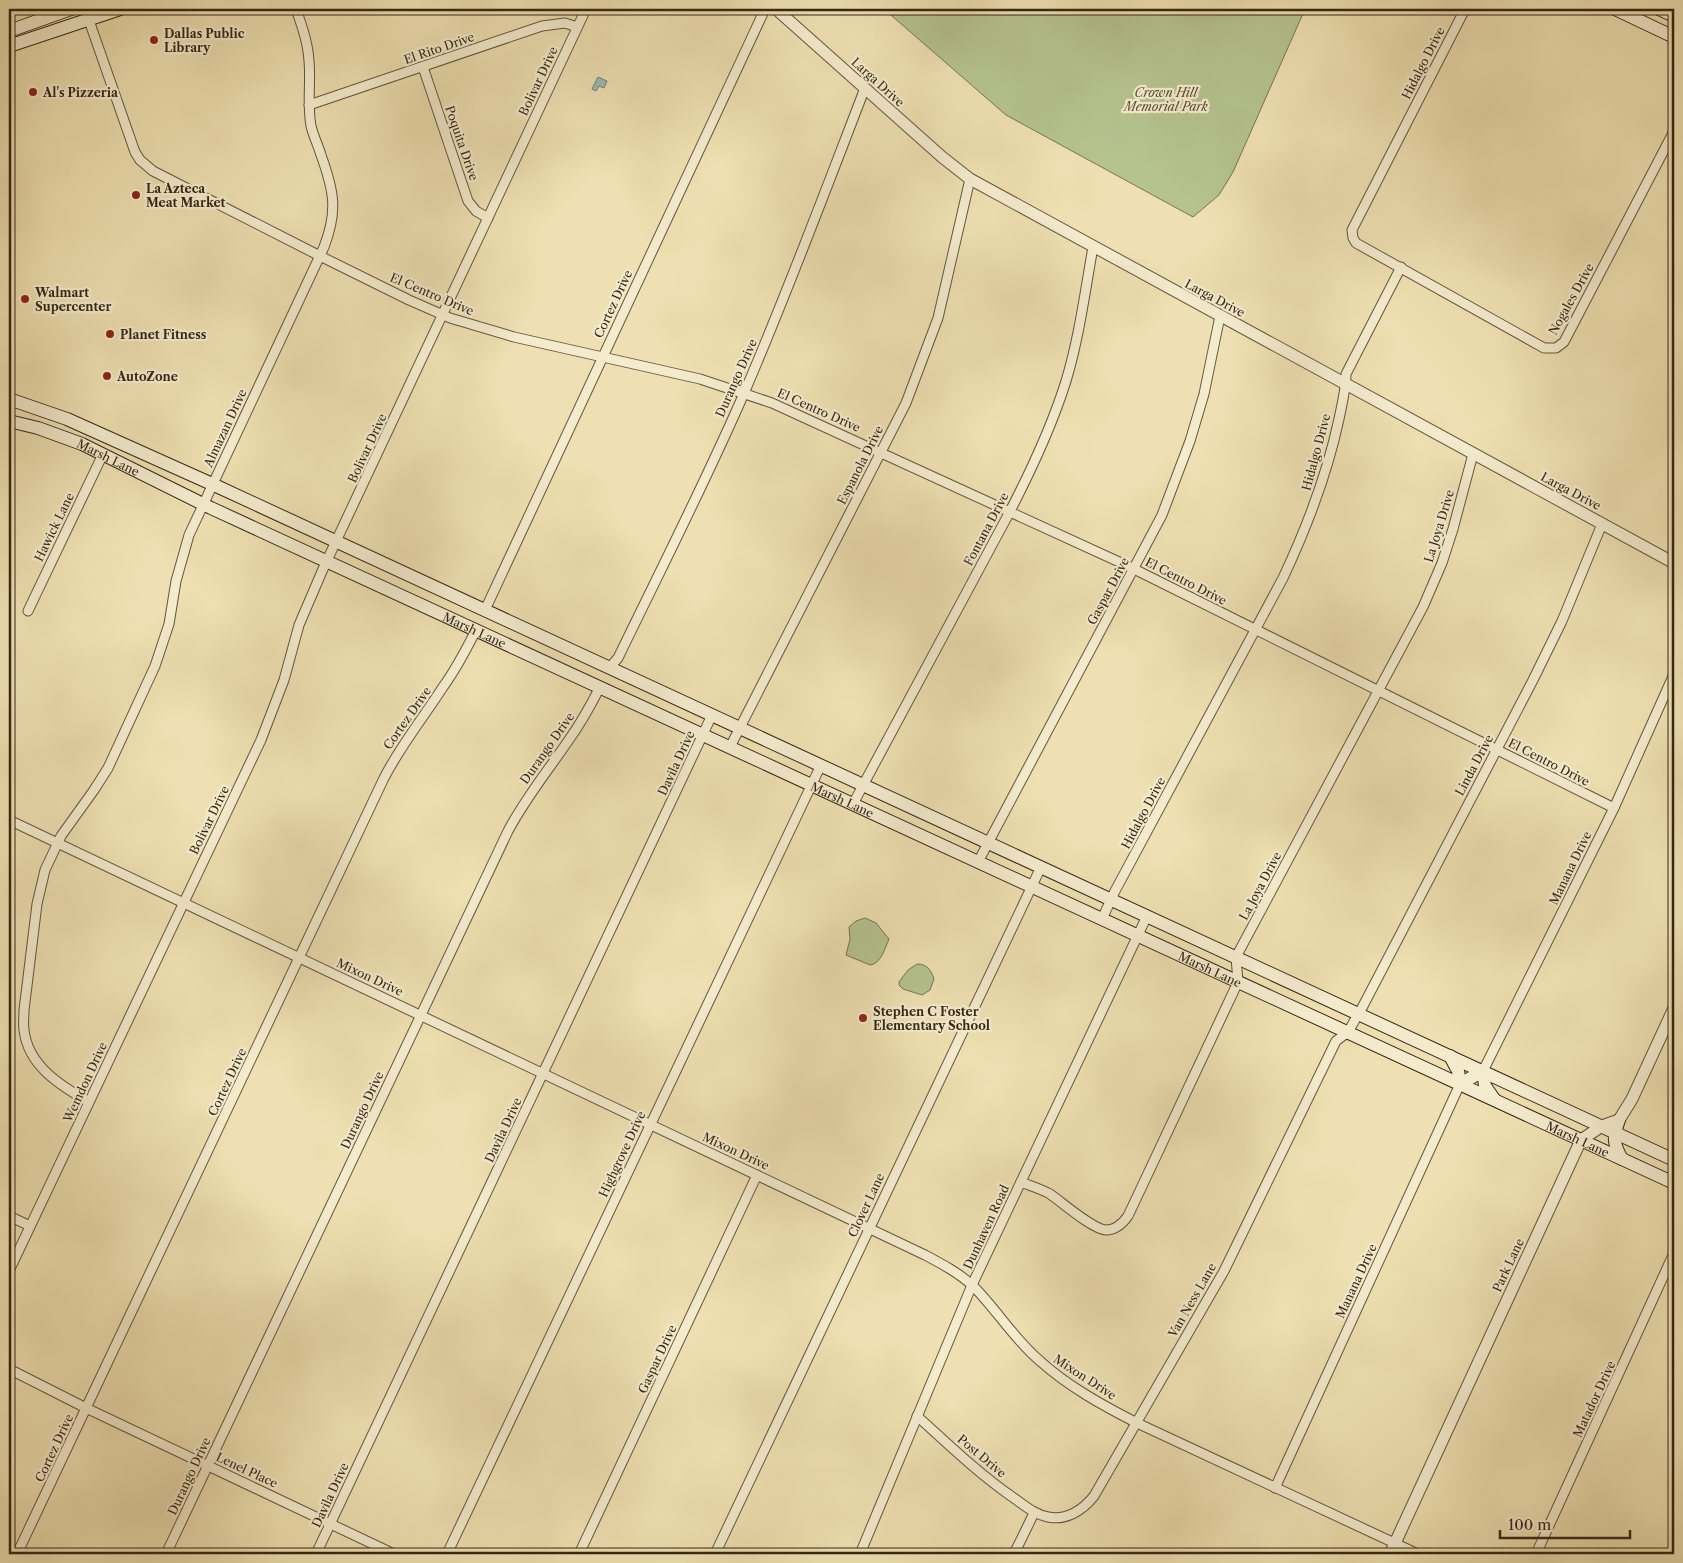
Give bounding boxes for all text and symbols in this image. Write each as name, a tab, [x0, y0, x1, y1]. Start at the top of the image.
street label: Hidalgo Drive	[1398, 24, 1448, 102]
place label: Dallas Public Library	[164, 26, 245, 55]
street label: El Rito Drive	[402, 29, 476, 67]
marker: Dallas Public Library	[148, 34, 160, 46]
street label: Bolivar Drive	[515, 44, 561, 118]
street label: Larga Drive	[848, 54, 908, 110]
place label: Al's Pizzeria	[42, 85, 119, 100]
park label: Crown Hill Memorial Park	[1122, 85, 1209, 114]
marker: Al's Pizzeria	[27, 86, 39, 98]
street label: Poquita Drive	[442, 104, 482, 183]
place label: La Azteca Meat Market	[146, 181, 226, 210]
marker: La Azteca Meat Market	[130, 189, 142, 201]
street label: Nogales Drive	[1545, 260, 1597, 337]
street label: Cortez Drive	[591, 267, 635, 340]
street label: El Centro Drive	[388, 270, 476, 318]
street label: Larga Drive	[1182, 276, 1248, 320]
place label: Walmart Supercenter	[34, 285, 112, 314]
marker: Walmart Supercenter	[19, 293, 31, 305]
place label: Planet Fitness	[120, 327, 207, 342]
marker: Planet Fitness	[104, 328, 116, 340]
street label: Durango Drive	[712, 336, 760, 419]
place label: AutoZone	[116, 369, 178, 384]
marker: AutoZone	[101, 370, 113, 382]
street label: El Centro Drive	[775, 385, 863, 435]
street label: Almazan Drive	[200, 386, 250, 470]
street label: Bolivar Drive	[344, 411, 390, 485]
street label: Hidalgo Drive	[1299, 412, 1334, 492]
street label: Espanola Drive	[834, 423, 886, 507]
street label: Marsh Lane	[75, 435, 142, 479]
street label: Larga Drive	[1538, 469, 1604, 513]
street label: La Joya Drive	[1421, 488, 1457, 564]
street label: Hawick Lane	[31, 490, 77, 564]
street label: Fontana Drive	[960, 490, 1012, 568]
street label: El Centro Drive	[1143, 554, 1229, 608]
street label: Gaspar Drive	[1084, 555, 1132, 627]
street label: Marsh Lane	[441, 609, 509, 651]
street label: Cortez Drive	[380, 683, 434, 752]
street label: Durango Drive	[517, 709, 577, 787]
street label: Davila Drive	[654, 728, 698, 798]
street label: Linda Drive	[1452, 732, 1496, 798]
street label: El Centro Drive	[1506, 735, 1592, 789]
street label: Hidalgo Drive	[1118, 774, 1168, 851]
street label: Marsh Lane	[808, 778, 877, 820]
street label: Bolivar Drive	[186, 783, 232, 857]
street label: Manana Drive	[1546, 828, 1594, 907]
street label: La Joya Drive	[1236, 849, 1284, 923]
street label: Marsh Lane	[1176, 948, 1244, 990]
street label: Mixon Drive	[334, 955, 406, 999]
place label: Stephen C Foster Elementary School	[873, 1004, 990, 1033]
marker: Stephen C Foster Elementary School	[857, 1012, 869, 1024]
street label: Wemdon Drive	[59, 1039, 110, 1125]
street label: Cortez Drive	[205, 1045, 249, 1118]
street label: Durango Drive	[337, 1069, 387, 1151]
street label: Davila Drive	[481, 1095, 525, 1165]
street label: Highgrove Drive	[595, 1108, 649, 1199]
street label: Marsh Lane	[1544, 1118, 1612, 1160]
street label: Mixon Drive	[700, 1129, 772, 1173]
street label: Clover Lane	[845, 1170, 888, 1240]
street label: Dunhaven Road	[960, 1182, 1012, 1272]
street label: Park Lane	[1489, 1236, 1527, 1294]
street label: Manana Drive	[1332, 1241, 1380, 1321]
street label: Van Ness Lane	[1164, 1260, 1219, 1341]
street label: Gaspar Drive	[635, 1322, 680, 1396]
street label: Mixon Drive	[1051, 1351, 1119, 1403]
street label: Matador Drive	[1570, 1358, 1618, 1440]
street label: Cortez Drive	[32, 1411, 76, 1484]
street label: Post Drive	[955, 1431, 1010, 1481]
street label: Durango Drive	[164, 1435, 214, 1517]
street label: Lenel Place	[214, 1449, 281, 1491]
street label: Davila Drive	[308, 1460, 352, 1530]
scale bar	[1500, 1508, 1630, 1540]
text: 100 m	[1508, 1515, 1551, 1534]

